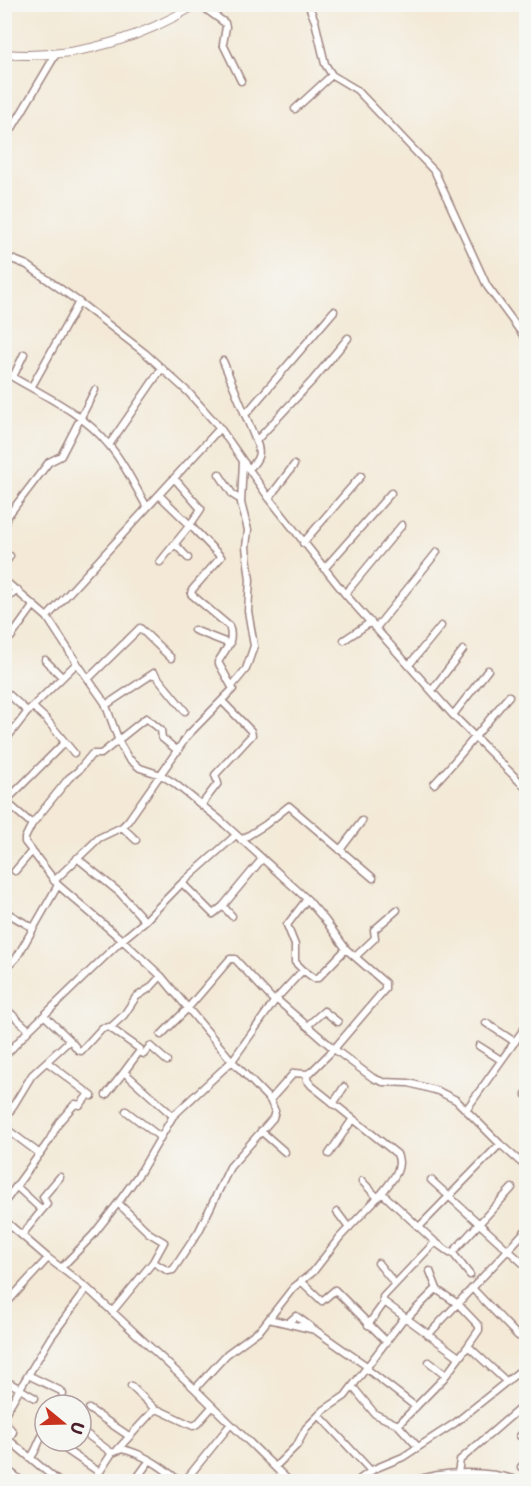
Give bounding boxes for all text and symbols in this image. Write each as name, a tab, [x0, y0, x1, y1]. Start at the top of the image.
north arrow	[33, 1393, 93, 1453]
text: U	[65, 1419, 91, 1438]

